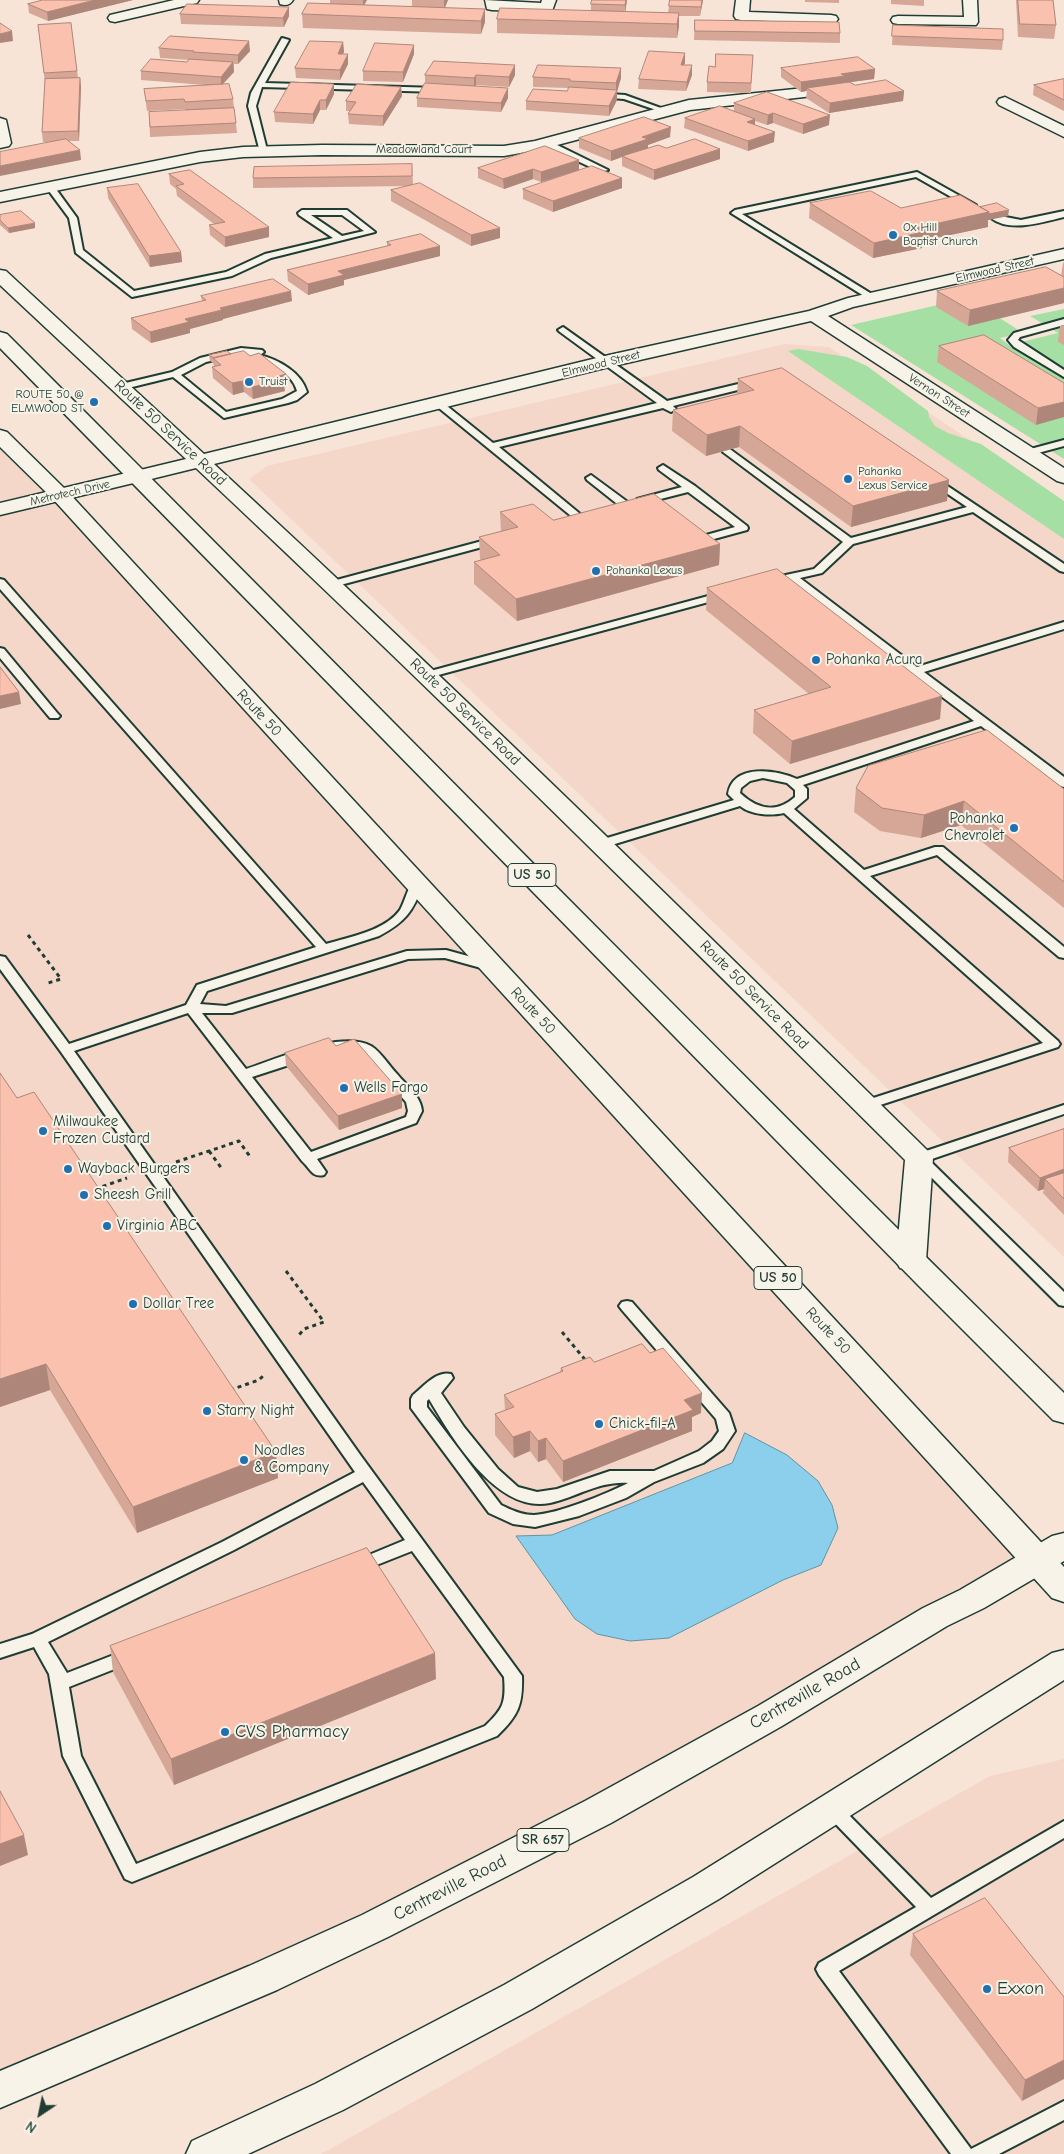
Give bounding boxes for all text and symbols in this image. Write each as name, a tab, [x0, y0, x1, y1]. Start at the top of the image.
street label: Meadowland Court	[376, 143, 472, 157]
place label: Ox Hill Baptist Church	[903, 221, 978, 249]
marker: Ox Hill Baptist Church	[887, 229, 899, 241]
street label: Elmwood Street	[954, 254, 1036, 286]
street label: Elmwood Street	[561, 347, 641, 381]
street label: Vernon Street	[906, 371, 972, 421]
place label: Truist	[259, 375, 287, 389]
street label: Route 50 Service Road	[110, 376, 230, 490]
marker: Truist	[243, 376, 255, 388]
place label: ROUTE 50 @ ELMWOOD ST	[11, 388, 84, 416]
marker: ROUTE 50 @ ELMWOOD ST	[88, 396, 100, 408]
place label: Pahanka Lexus Service	[858, 465, 928, 493]
marker: Pahanka Lexus Service	[842, 473, 854, 485]
street label: Metrotech Drive	[29, 477, 111, 509]
place label: Pohanka Lexus	[606, 564, 682, 578]
marker: Pohanka Lexus	[590, 565, 602, 577]
place label: Pohanka Acura	[826, 651, 922, 669]
marker: Pohanka Acura	[810, 654, 822, 666]
street label: Route 50 Service Road	[406, 655, 524, 769]
street label: Route 50	[233, 686, 285, 740]
place label: Pohanka Chevrolet	[944, 810, 1004, 845]
marker: Pohanka Chevrolet	[1008, 822, 1020, 834]
road number: US 50	[508, 864, 556, 886]
street label: Route 50 Service Road	[696, 937, 812, 1053]
street label: Route 50	[507, 984, 559, 1038]
place label: Wells Fargo	[354, 1079, 428, 1097]
marker: Wells Fargo	[338, 1082, 350, 1094]
place label: Milwaukee Frozen Custard	[53, 1113, 150, 1148]
marker: Milwaukee Frozen Custard	[37, 1125, 49, 1137]
place label: Wayback Burgers	[78, 1160, 190, 1178]
marker: Wayback Burgers	[62, 1163, 74, 1175]
place label: Sheesh Grill	[94, 1186, 171, 1204]
marker: Sheesh Grill	[78, 1189, 90, 1201]
place label: Virginia ABC	[117, 1217, 197, 1235]
marker: Virginia ABC	[101, 1220, 113, 1232]
road number: US 50	[754, 1266, 802, 1290]
place label: Dollar Tree	[143, 1295, 214, 1313]
marker: Dollar Tree	[127, 1298, 139, 1310]
street label: Route 50	[802, 1304, 854, 1358]
place label: Starry Night	[217, 1402, 294, 1420]
marker: Starry Night	[201, 1405, 213, 1417]
place label: Chick-fil-A	[609, 1415, 676, 1433]
marker: Chick-fil-A	[593, 1418, 605, 1430]
place label: Noodles & Company	[254, 1442, 329, 1477]
marker: Noodles & Company	[238, 1454, 250, 1466]
street label: Centreville Road	[746, 1654, 864, 1734]
place label: CVS Pharmacy	[235, 1721, 349, 1743]
marker: CVS Pharmacy	[219, 1726, 231, 1738]
road number: SR 657	[517, 1828, 569, 1852]
street label: Centreville Road	[390, 1850, 510, 1926]
place label: Exxon	[997, 1978, 1044, 2000]
marker: Exxon	[981, 1983, 993, 1995]
north arrow	[15, 2089, 65, 2139]
text: N	[23, 2117, 40, 2136]

